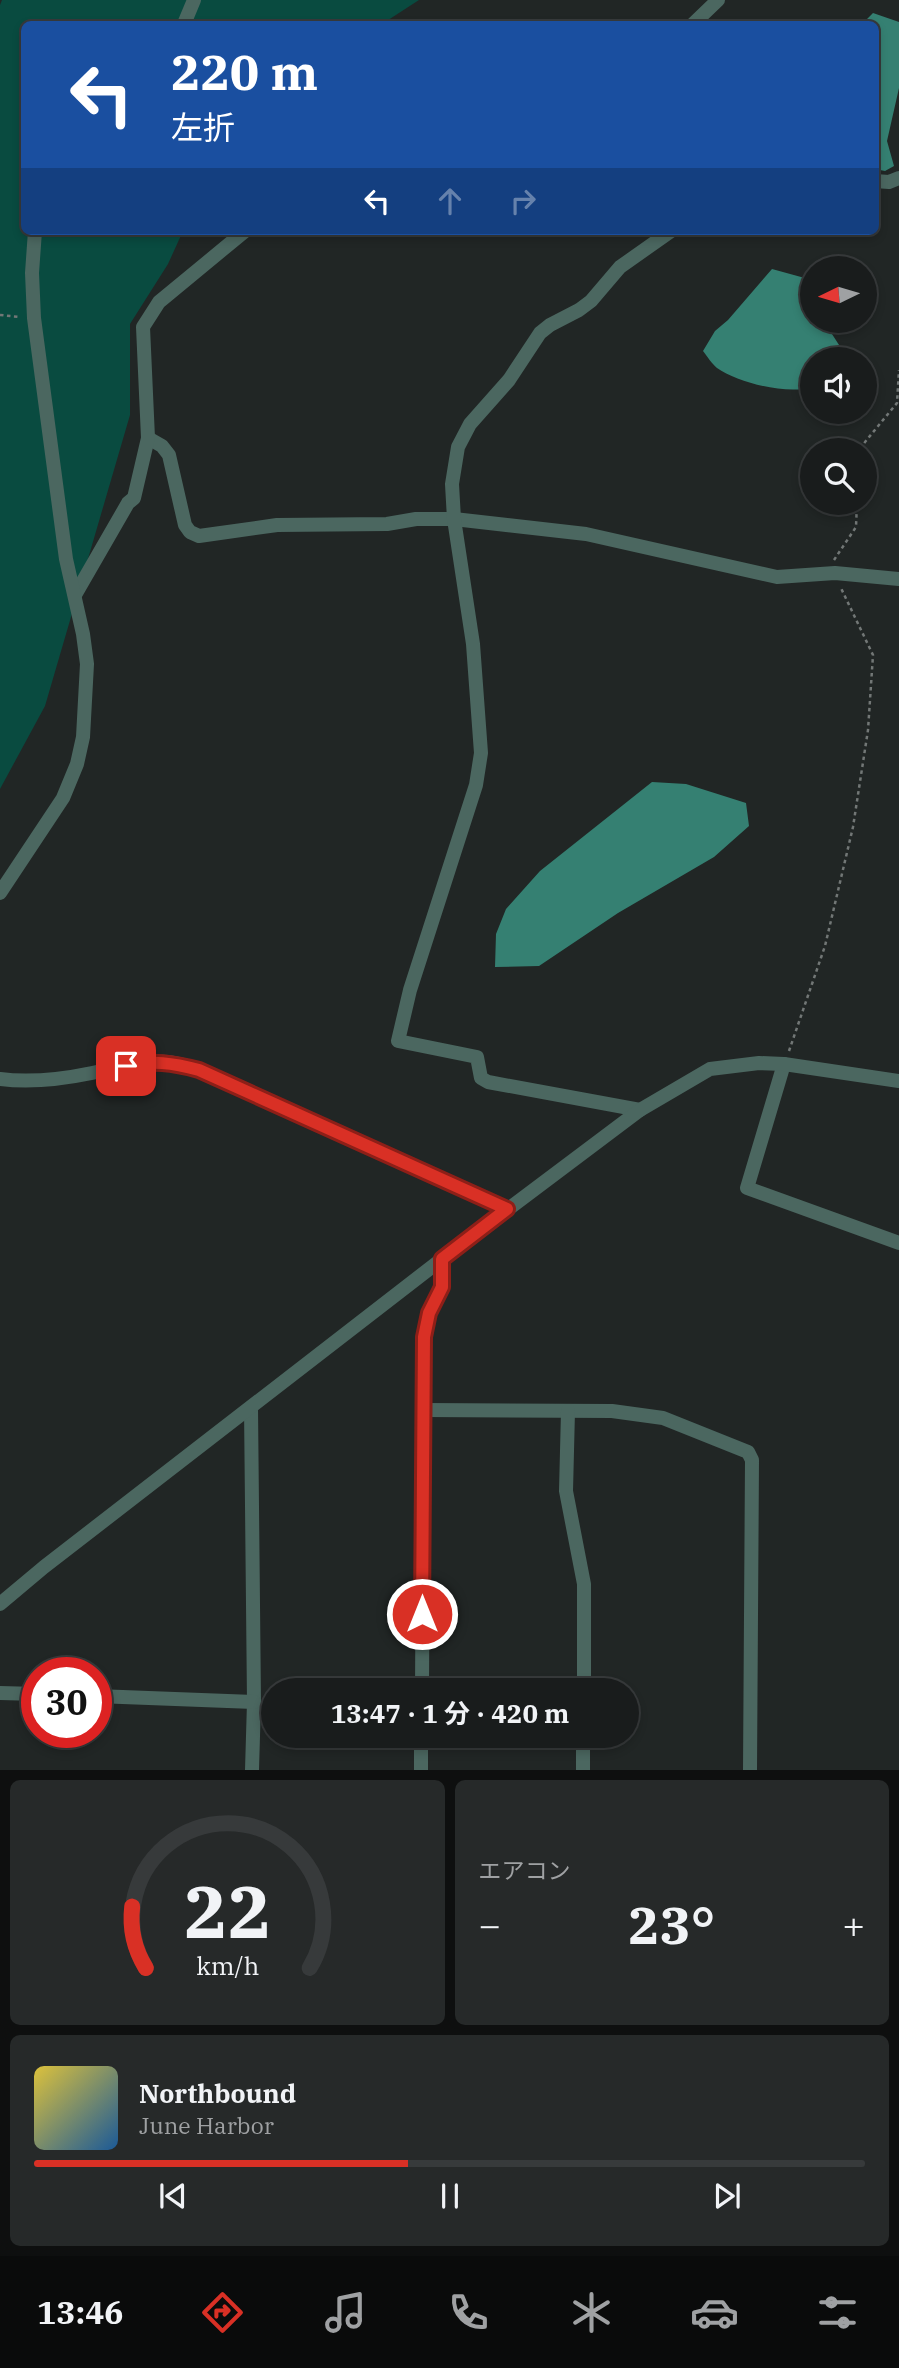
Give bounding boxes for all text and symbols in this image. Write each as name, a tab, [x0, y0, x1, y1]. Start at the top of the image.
text: 220 m	[171, 40, 318, 103]
icon: left	[56, 49, 147, 140]
text: 左折	[171, 106, 235, 148]
icon: left	[358, 182, 396, 220]
icon: ahead	[431, 182, 469, 220]
icon: right	[504, 182, 542, 220]
north arrow	[800, 256, 877, 332]
map controls	[800, 256, 877, 515]
button: sound	[800, 347, 877, 424]
button: search	[800, 438, 877, 515]
pin	[96, 1036, 156, 1096]
icon: arrive	[107, 1047, 145, 1085]
position arrow	[385, 1577, 459, 1651]
speed limit sign: 30	[21, 1657, 112, 1748]
text: 13:47 · 1 分 · 420 m	[331, 1696, 569, 1730]
text: エアコン	[479, 1855, 571, 1885]
text: 22	[184, 1864, 271, 1959]
text: 23°	[628, 1891, 715, 1958]
text: −	[479, 1900, 501, 1949]
text: +	[842, 1900, 865, 1949]
text: km/h	[196, 1949, 259, 1982]
text: Northbound	[139, 2076, 296, 2110]
text: June Harbor	[139, 2110, 274, 2140]
icon: previous	[154, 2177, 192, 2215]
icon: pause	[431, 2177, 469, 2215]
icon: next	[708, 2177, 746, 2215]
icon: directions	[198, 2288, 247, 2337]
icon: music	[321, 2288, 370, 2337]
icon: phone	[444, 2288, 493, 2337]
icon: climate	[567, 2288, 616, 2337]
icon: car	[690, 2288, 739, 2337]
icon: filters	[813, 2288, 862, 2337]
text: 13:46	[37, 2291, 124, 2333]

